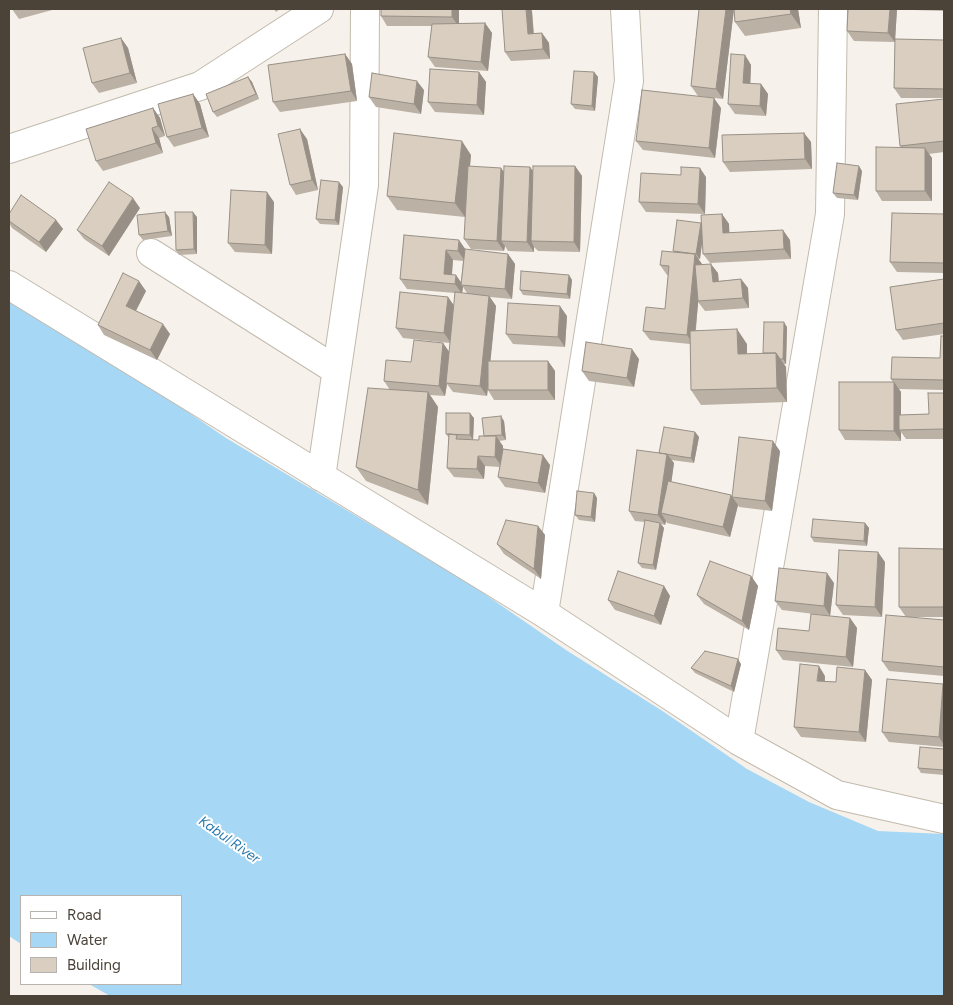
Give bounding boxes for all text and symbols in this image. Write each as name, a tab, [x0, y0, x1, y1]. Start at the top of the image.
water label: Kabul River	[195, 813, 263, 867]
legend	[20, 895, 182, 985]
text: Road	[67, 906, 102, 924]
text: Water	[67, 931, 107, 949]
text: Building	[67, 956, 121, 974]

